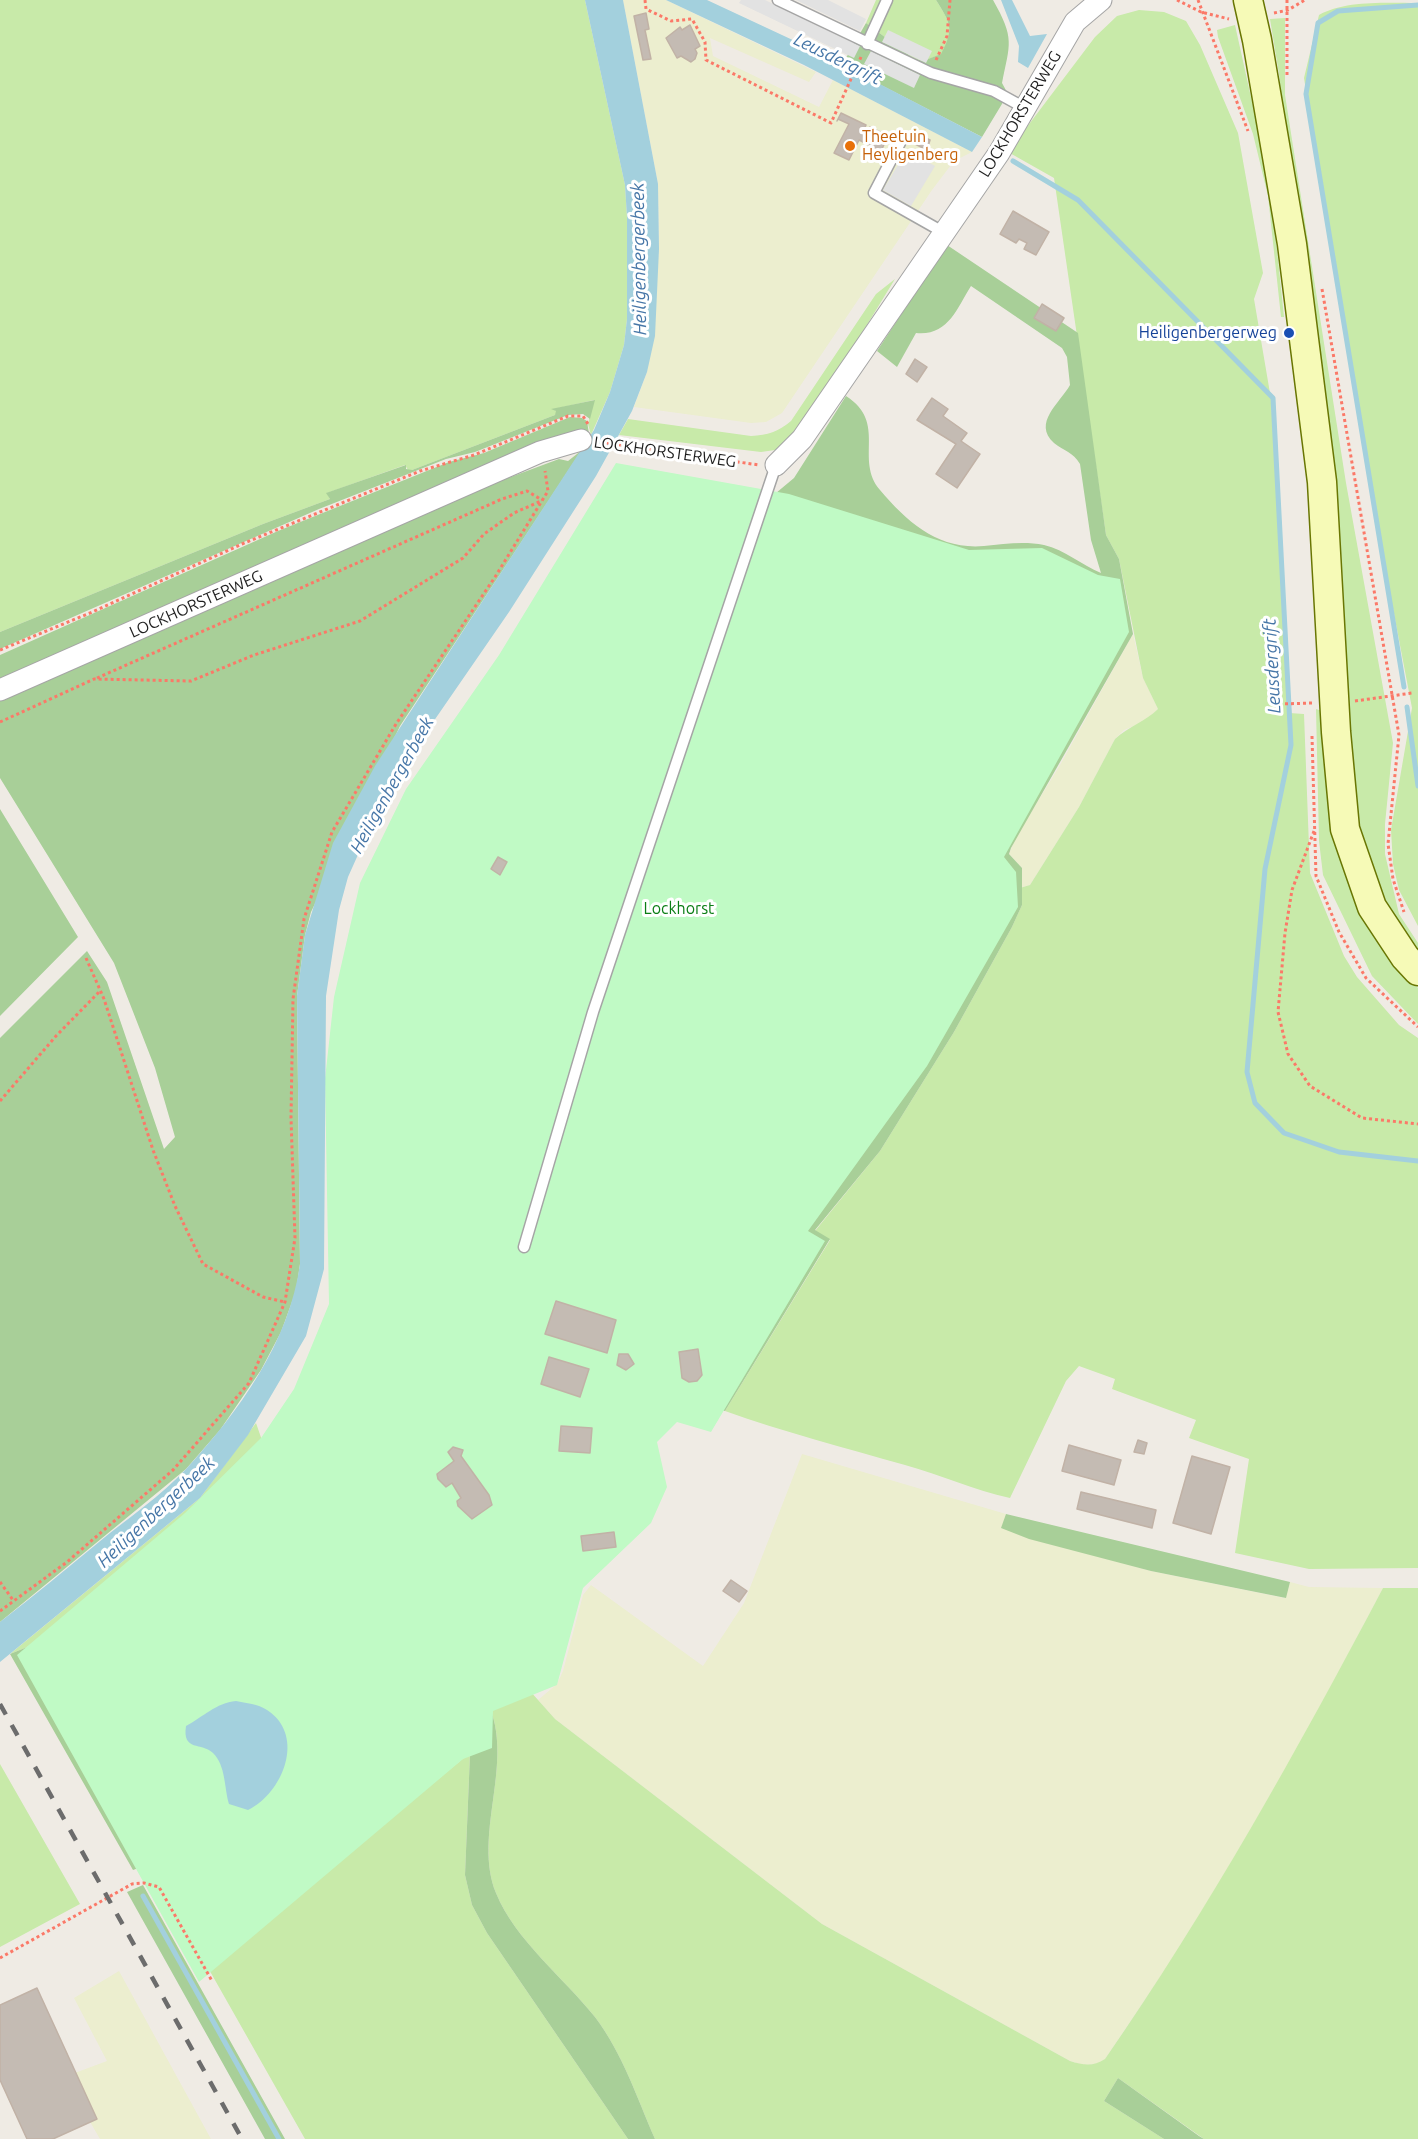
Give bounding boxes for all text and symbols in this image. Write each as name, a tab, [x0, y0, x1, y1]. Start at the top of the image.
water label: Leusdergrift	[790, 28, 886, 90]
street label: LOCKHORSTERWEG	[975, 48, 1065, 180]
place label: Theetuin Heyligenberg	[862, 127, 958, 165]
marker: Theetuin Heyligenberg	[843, 139, 857, 153]
water label: Heiligenbergerbeek	[627, 182, 651, 336]
place label: Heiligenbergerweg	[1139, 323, 1277, 343]
marker: Heiligenbergerweg	[1282, 326, 1296, 340]
street label: LOCKHORSTERWEG	[593, 433, 737, 471]
street label: LOCKHORSTERWEG	[127, 566, 265, 642]
water label: Leusdergrift	[1259, 618, 1285, 714]
water label: Heiligenbergerbeek	[346, 713, 438, 857]
park label: Lockhorst	[644, 899, 714, 919]
water label: Heiligenbergerbeek	[93, 1452, 219, 1572]

